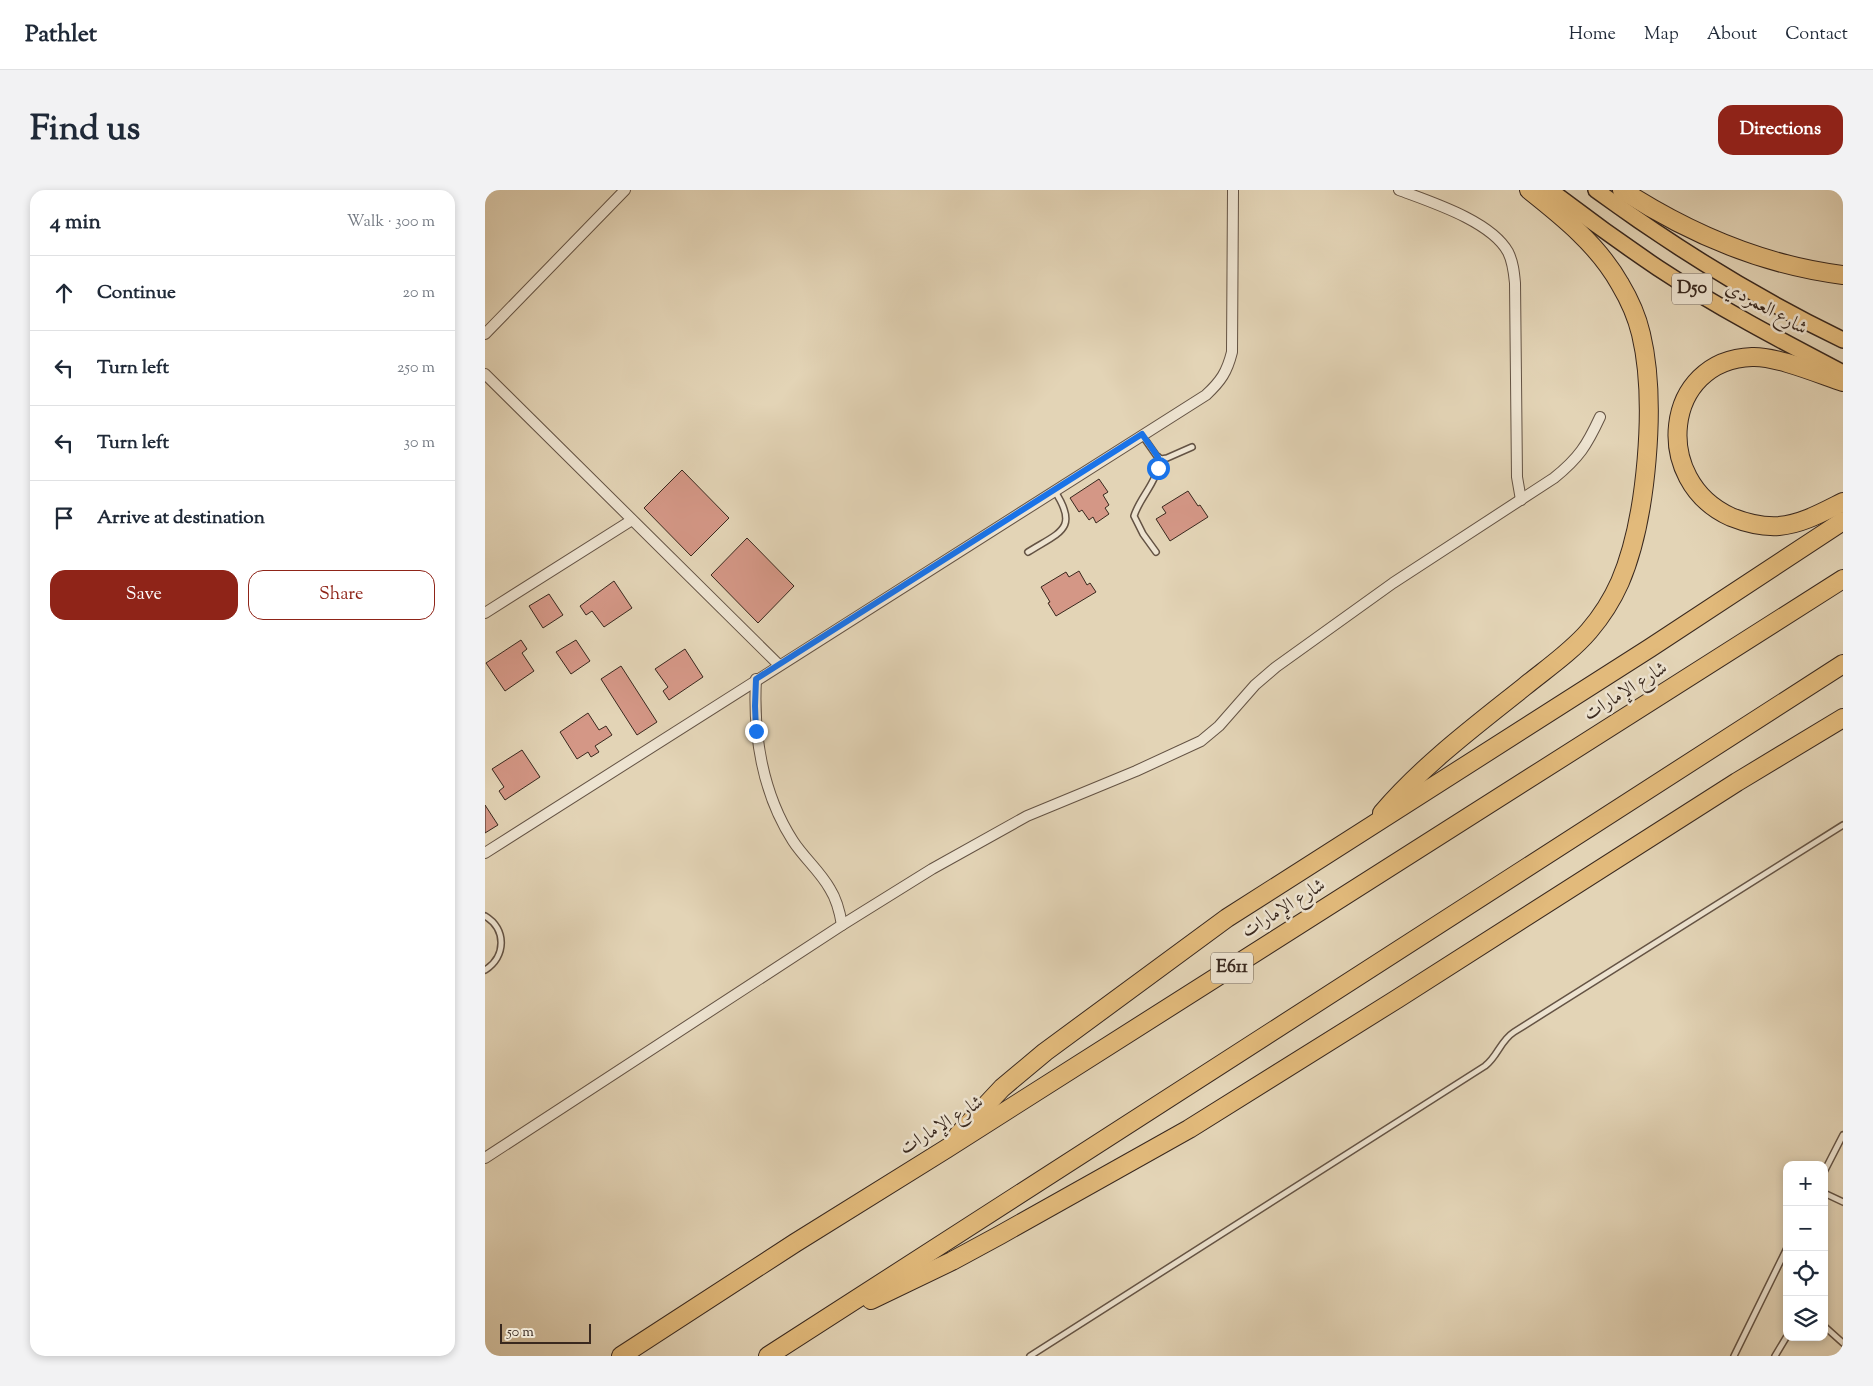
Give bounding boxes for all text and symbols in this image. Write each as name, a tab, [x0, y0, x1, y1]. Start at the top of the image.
text: Pathlet	[25, 18, 97, 52]
text: Home	[1569, 22, 1616, 48]
text: Map	[1644, 22, 1679, 48]
text: About	[1707, 22, 1757, 48]
text: Contact	[1785, 22, 1848, 48]
text: Find us	[30, 105, 140, 156]
button: Directions	[1718, 105, 1843, 155]
text: 4 min	[50, 208, 101, 238]
text: Walk · 300 m	[347, 211, 435, 234]
road number: D50	[1672, 274, 1712, 305]
street label: شارع العمردي	[1720, 275, 1812, 343]
icon: ahead	[50, 279, 78, 307]
text: Continue	[97, 280, 176, 307]
text: 20 m	[402, 282, 435, 305]
icon: left	[50, 354, 78, 382]
text: Turn left	[97, 355, 169, 382]
text: 250 m	[397, 357, 435, 380]
icon: left	[50, 429, 78, 457]
text: Turn left	[97, 430, 169, 457]
text: 30 m	[404, 432, 435, 455]
route start	[1147, 457, 1170, 480]
icon: arrive	[50, 504, 78, 532]
text: Arrive at destination	[97, 505, 265, 532]
button: Save	[50, 570, 238, 620]
button: Share	[248, 570, 435, 620]
street label: شارع الإمارات	[1579, 656, 1673, 728]
route end	[745, 720, 768, 743]
street label: شارع الإمارات	[1237, 873, 1331, 945]
road number: E611	[1211, 952, 1253, 984]
street label: شارع الإمارات	[895, 1090, 989, 1162]
map controls	[1783, 1161, 1828, 1341]
button: +	[1783, 1161, 1828, 1206]
button: −	[1783, 1206, 1828, 1251]
button: locate	[1783, 1251, 1828, 1296]
button: layers	[1783, 1296, 1828, 1341]
scale bar	[500, 1321, 591, 1344]
text: 50 m	[507, 1323, 534, 1343]

